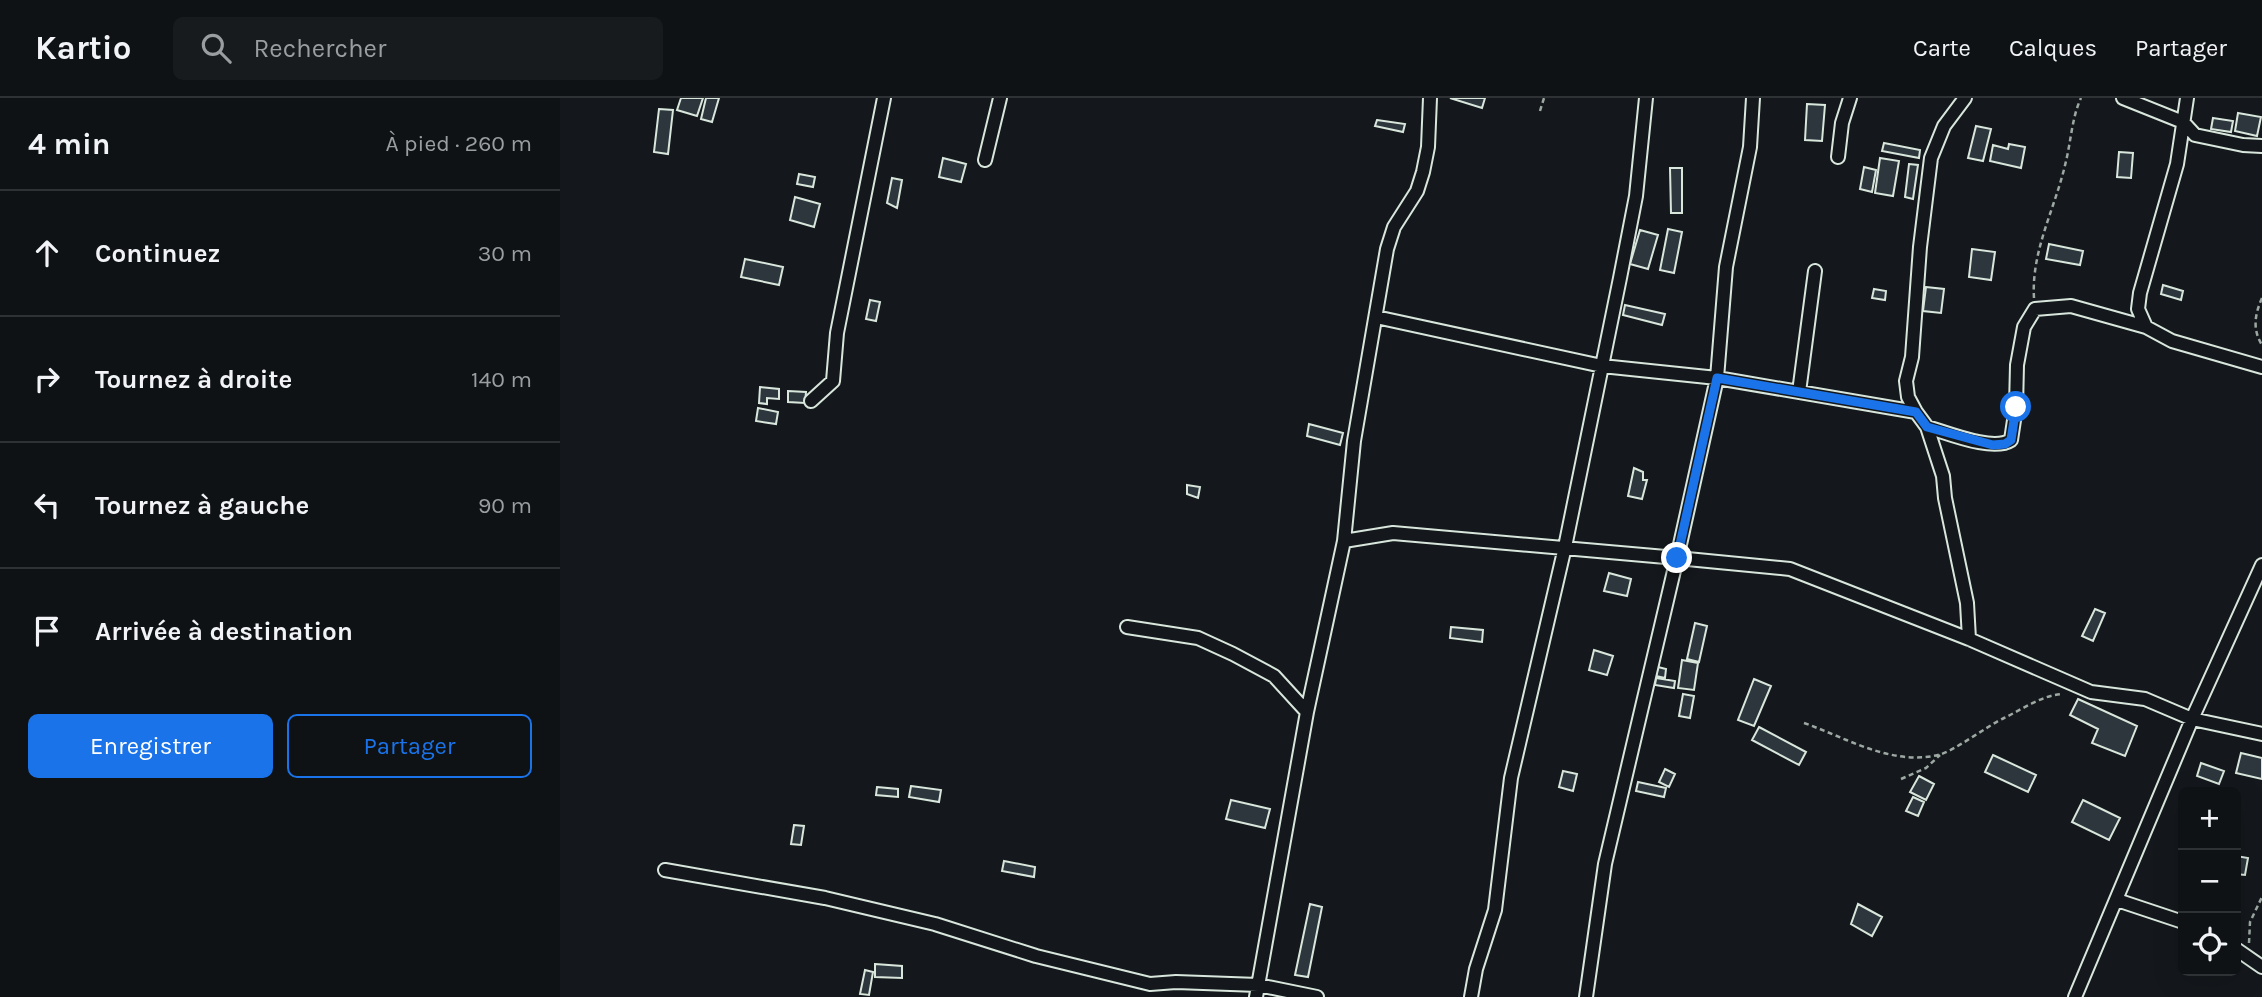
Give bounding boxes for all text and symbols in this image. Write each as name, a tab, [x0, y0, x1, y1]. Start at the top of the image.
search box	[173, 17, 663, 80]
text: Kartio	[35, 29, 131, 67]
icon: search	[197, 29, 235, 67]
text: Rechercher	[253, 33, 386, 64]
text: Carte	[1913, 34, 1971, 62]
text: Calques	[2009, 34, 2097, 62]
text: Partager	[2135, 34, 2227, 62]
text: 4 min	[28, 126, 110, 162]
text: À pied · 260 m	[385, 130, 532, 157]
icon: ahead	[28, 234, 66, 272]
text: Continuez	[95, 238, 220, 269]
text: 30 m	[478, 240, 532, 267]
icon: right	[28, 360, 66, 398]
text: Tournez à droite	[95, 364, 292, 395]
text: 140 m	[471, 366, 532, 393]
route start	[2000, 391, 2031, 422]
icon: left	[28, 486, 66, 524]
text: Tournez à gauche	[95, 490, 309, 521]
text: 90 m	[478, 492, 532, 519]
route end	[1661, 542, 1692, 573]
icon: arrive	[28, 612, 66, 650]
text: Arrivée à destination	[95, 616, 353, 647]
button: Enregistrer	[28, 714, 273, 778]
button: Partager	[287, 714, 532, 778]
map controls	[2178, 787, 2241, 976]
button: +	[2178, 787, 2241, 850]
button: −	[2178, 850, 2241, 913]
button: locate	[2178, 913, 2241, 976]

